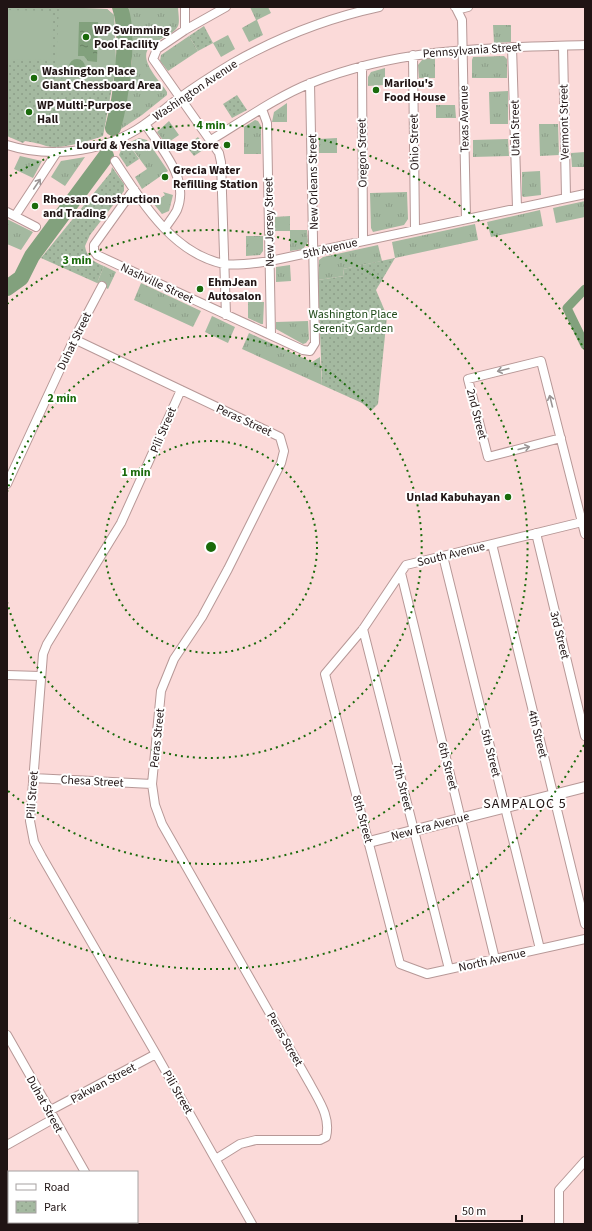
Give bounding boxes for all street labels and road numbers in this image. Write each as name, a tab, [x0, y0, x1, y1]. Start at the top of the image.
street label: Pennsylvania Street	[422, 39, 522, 62]
street label: Washington Avenue	[150, 56, 241, 125]
street label: Vermont Street	[555, 84, 574, 160]
street label: Texas Avenue	[455, 85, 474, 153]
street label: Utah Street	[507, 100, 524, 156]
street label: Ohio Street	[406, 114, 423, 170]
street label: Oregon Street	[353, 118, 372, 188]
street label: New Orleans Street	[304, 134, 323, 230]
street label: New Jersey Street	[260, 177, 279, 267]
street label: 5th Avenue	[301, 234, 359, 263]
street label: Nashville Street	[118, 259, 196, 308]
street label: Duhat Street	[53, 309, 96, 373]
street label: 2nd Street	[462, 387, 491, 441]
street label: Peras Street	[213, 400, 275, 441]
street label: Pili Street	[146, 405, 181, 456]
street label: South Avenue	[415, 538, 487, 571]
street label: 3rd Street	[545, 609, 574, 661]
street label: Peras Street	[146, 707, 169, 769]
street label: 4th Street	[523, 708, 552, 760]
street label: 5th Street	[476, 727, 505, 779]
street label: 6th Street	[433, 740, 462, 792]
street label: 7th Street	[388, 761, 417, 813]
street label: Pili Street	[22, 770, 43, 820]
street label: Chesa Street	[60, 771, 124, 792]
street label: 8th Street	[348, 793, 377, 845]
street label: New Era Avenue	[389, 808, 471, 845]
street label: North Avenue	[457, 945, 527, 976]
street label: Peras Street	[262, 1009, 307, 1069]
street label: Pakwan Street	[68, 1059, 139, 1108]
street label: Pili Street	[158, 1067, 197, 1117]
street label: Duhat Street	[22, 1073, 67, 1136]

